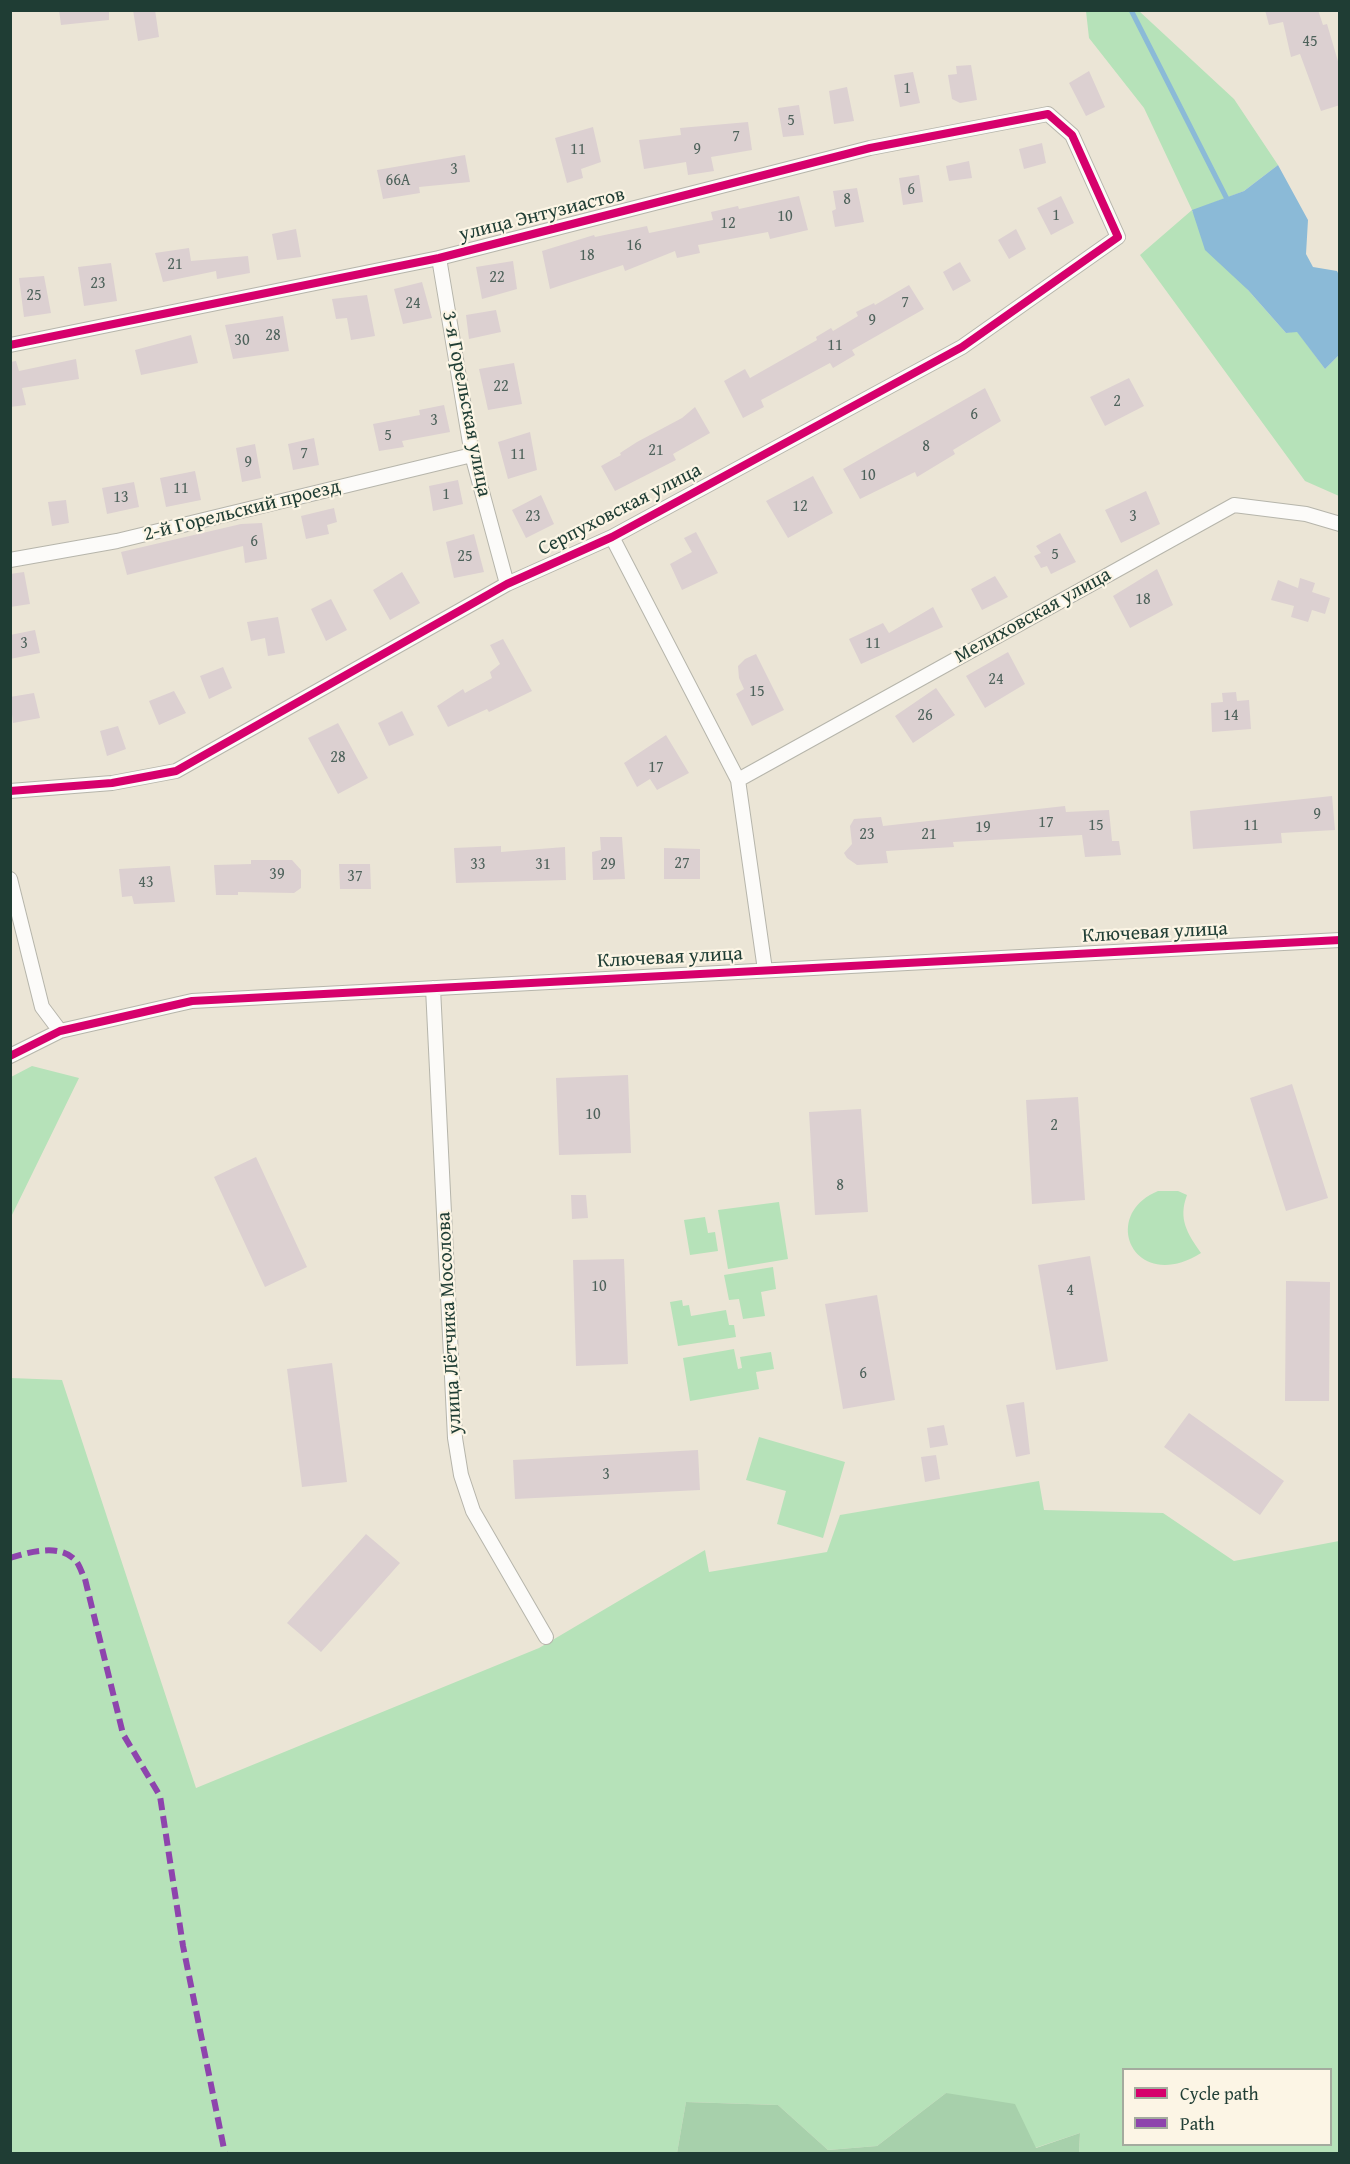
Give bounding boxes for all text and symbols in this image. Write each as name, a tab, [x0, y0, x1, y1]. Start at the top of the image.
house number: 45	[1302, 32, 1318, 52]
house number: 1	[903, 79, 911, 99]
house number: 5	[787, 111, 795, 131]
house number: 7	[732, 127, 740, 147]
house number: 11	[570, 140, 586, 160]
house number: 9	[693, 140, 701, 160]
house number: 3	[450, 160, 458, 180]
house number: 66А	[385, 171, 411, 191]
house number: 6	[907, 180, 915, 200]
street label: улица Энтузиастов	[457, 183, 627, 247]
house number: 8	[843, 190, 851, 210]
house number: 1	[1052, 206, 1060, 226]
house number: 10	[777, 207, 793, 227]
house number: 12	[720, 214, 736, 234]
house number: 16	[626, 236, 642, 256]
house number: 18	[579, 246, 595, 266]
house number: 21	[167, 255, 183, 275]
house number: 22	[489, 268, 505, 288]
house number: 23	[90, 274, 106, 294]
house number: 25	[26, 286, 42, 306]
house number: 7	[901, 293, 909, 313]
house number: 24	[405, 294, 421, 314]
street label: 3-я Горельская улица	[436, 309, 496, 499]
house number: 9	[868, 311, 876, 331]
house number: 28	[265, 326, 281, 346]
house number: 30	[234, 331, 250, 351]
house number: 11	[827, 336, 843, 356]
house number: 22	[493, 377, 509, 397]
house number: 2	[1113, 392, 1121, 412]
house number: 6	[970, 405, 978, 425]
house number: 3	[430, 411, 438, 431]
house number: 5	[384, 426, 392, 446]
house number: 8	[922, 437, 930, 457]
house number: 21	[648, 441, 664, 461]
house number: 7	[300, 444, 308, 464]
house number: 11	[510, 445, 526, 465]
house number: 9	[244, 453, 252, 473]
street label: Серпуховская улица	[534, 458, 706, 562]
house number: 10	[860, 466, 876, 486]
street label: 2-й Горельский проезд	[141, 475, 343, 547]
house number: 11	[173, 479, 189, 499]
house number: 1	[442, 485, 450, 505]
house number: 13	[113, 488, 129, 508]
house number: 12	[792, 497, 808, 517]
house number: 23	[525, 507, 541, 527]
house number: 3	[1129, 507, 1137, 527]
house number: 6	[250, 532, 258, 552]
house number: 5	[1051, 545, 1059, 565]
house number: 25	[457, 547, 473, 567]
street label: Мелиховская улица	[950, 563, 1116, 669]
house number: 18	[1135, 590, 1151, 610]
house number: 3	[20, 634, 28, 654]
house number: 11	[865, 634, 881, 654]
house number: 24	[988, 670, 1004, 690]
house number: 15	[749, 682, 765, 702]
house number: 26	[917, 706, 933, 726]
house number: 14	[1223, 706, 1239, 726]
house number: 28	[330, 748, 346, 768]
house number: 17	[648, 758, 664, 778]
house number: 9	[1313, 805, 1321, 825]
house number: 17	[1038, 813, 1054, 833]
house number: 15	[1088, 816, 1104, 836]
house number: 11	[1243, 816, 1259, 836]
house number: 19	[975, 818, 991, 838]
house number: 23	[859, 825, 875, 845]
house number: 21	[921, 825, 937, 845]
house number: 27	[674, 854, 690, 874]
house number: 33	[470, 855, 486, 875]
house number: 31	[535, 855, 551, 875]
house number: 29	[600, 855, 616, 875]
house number: 39	[269, 865, 285, 885]
house number: 37	[347, 867, 363, 887]
house number: 43	[138, 873, 154, 893]
street label: Ключевая улица	[1082, 917, 1228, 949]
street label: Ключевая улица	[597, 942, 743, 974]
house number: 10	[585, 1105, 601, 1125]
house number: 2	[1050, 1116, 1058, 1136]
house number: 8	[836, 1176, 844, 1196]
street label: улица Лётчика Мосолова	[432, 1211, 468, 1435]
house number: 10	[591, 1277, 607, 1297]
house number: 4	[1066, 1281, 1074, 1301]
house number: 6	[859, 1364, 867, 1384]
house number: 3	[602, 1465, 610, 1485]
legend	[1122, 2068, 1332, 2146]
text: Cycle path	[1180, 2080, 1259, 2107]
text: Path	[1180, 2110, 1215, 2137]

